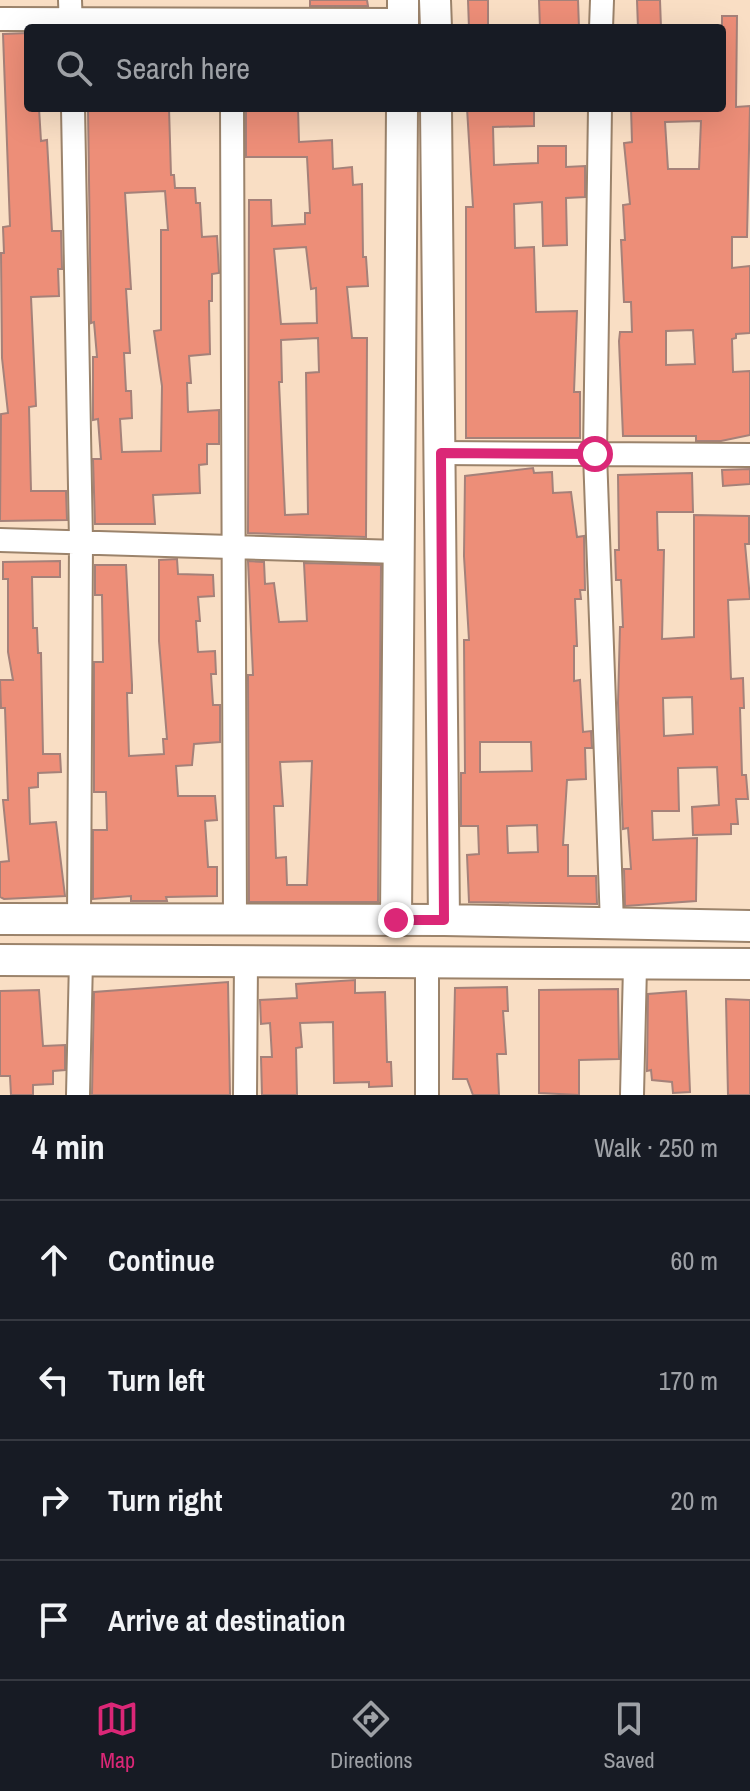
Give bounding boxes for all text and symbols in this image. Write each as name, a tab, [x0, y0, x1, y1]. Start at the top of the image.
search box	[24, 24, 726, 112]
icon: search	[52, 46, 96, 90]
text: Search here	[116, 48, 250, 88]
route start	[577, 436, 613, 472]
route end	[378, 902, 414, 938]
text: 4 min	[32, 1124, 105, 1170]
text: Walk · 250 m	[594, 1130, 718, 1165]
icon: ahead	[32, 1238, 76, 1282]
text: Continue	[108, 1240, 215, 1280]
text: 60 m	[671, 1243, 718, 1278]
icon: left	[32, 1358, 76, 1402]
text: Turn left	[108, 1360, 205, 1400]
text: 170 m	[659, 1363, 718, 1398]
icon: right	[32, 1478, 76, 1522]
text: Turn right	[108, 1480, 222, 1520]
text: 20 m	[671, 1483, 718, 1518]
icon: arrive	[32, 1598, 76, 1642]
text: Arrive at destination	[108, 1600, 346, 1640]
tab: Map	[95, 1697, 139, 1775]
tab: Directions	[330, 1697, 413, 1775]
tab: Saved	[603, 1697, 655, 1775]

